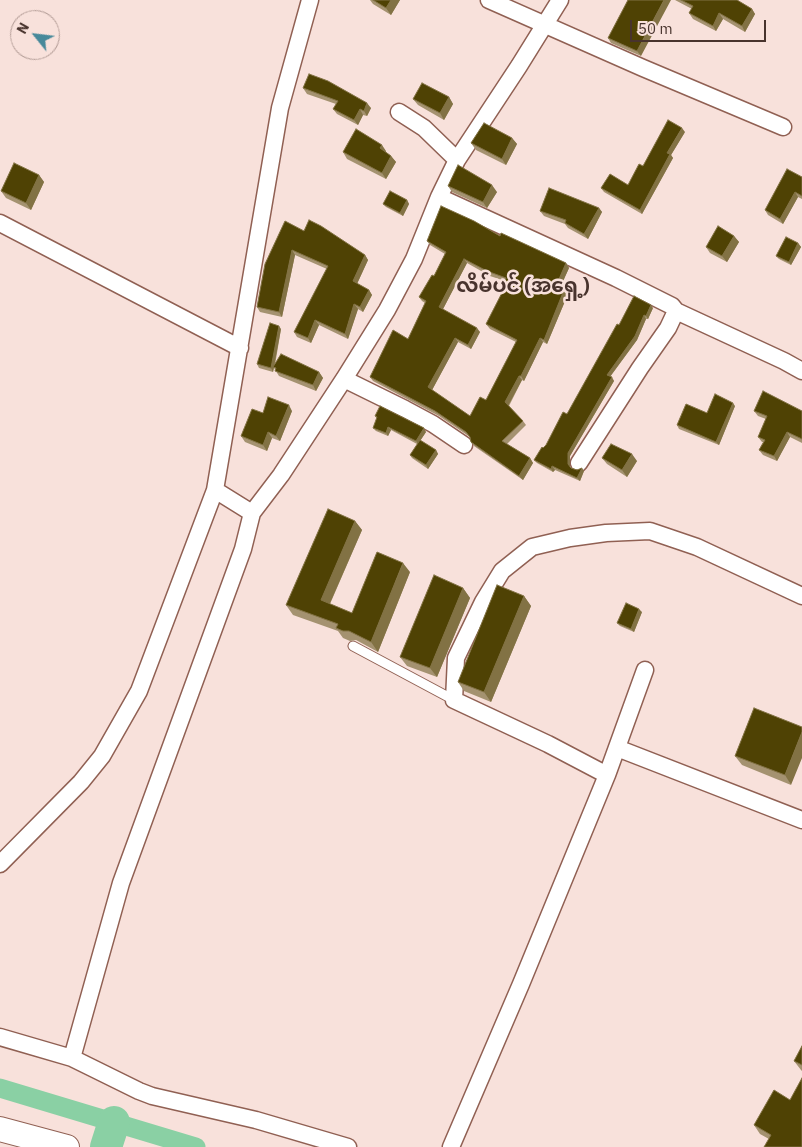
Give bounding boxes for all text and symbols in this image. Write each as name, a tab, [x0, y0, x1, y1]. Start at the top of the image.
north arrow	[10, 10, 60, 60]
scale bar	[632, 10, 768, 42]
text: N	[12, 19, 33, 37]
text: 50 m	[638, 19, 673, 38]
district label: လိမ်ပင် (အရှေ့)	[456, 274, 590, 298]

